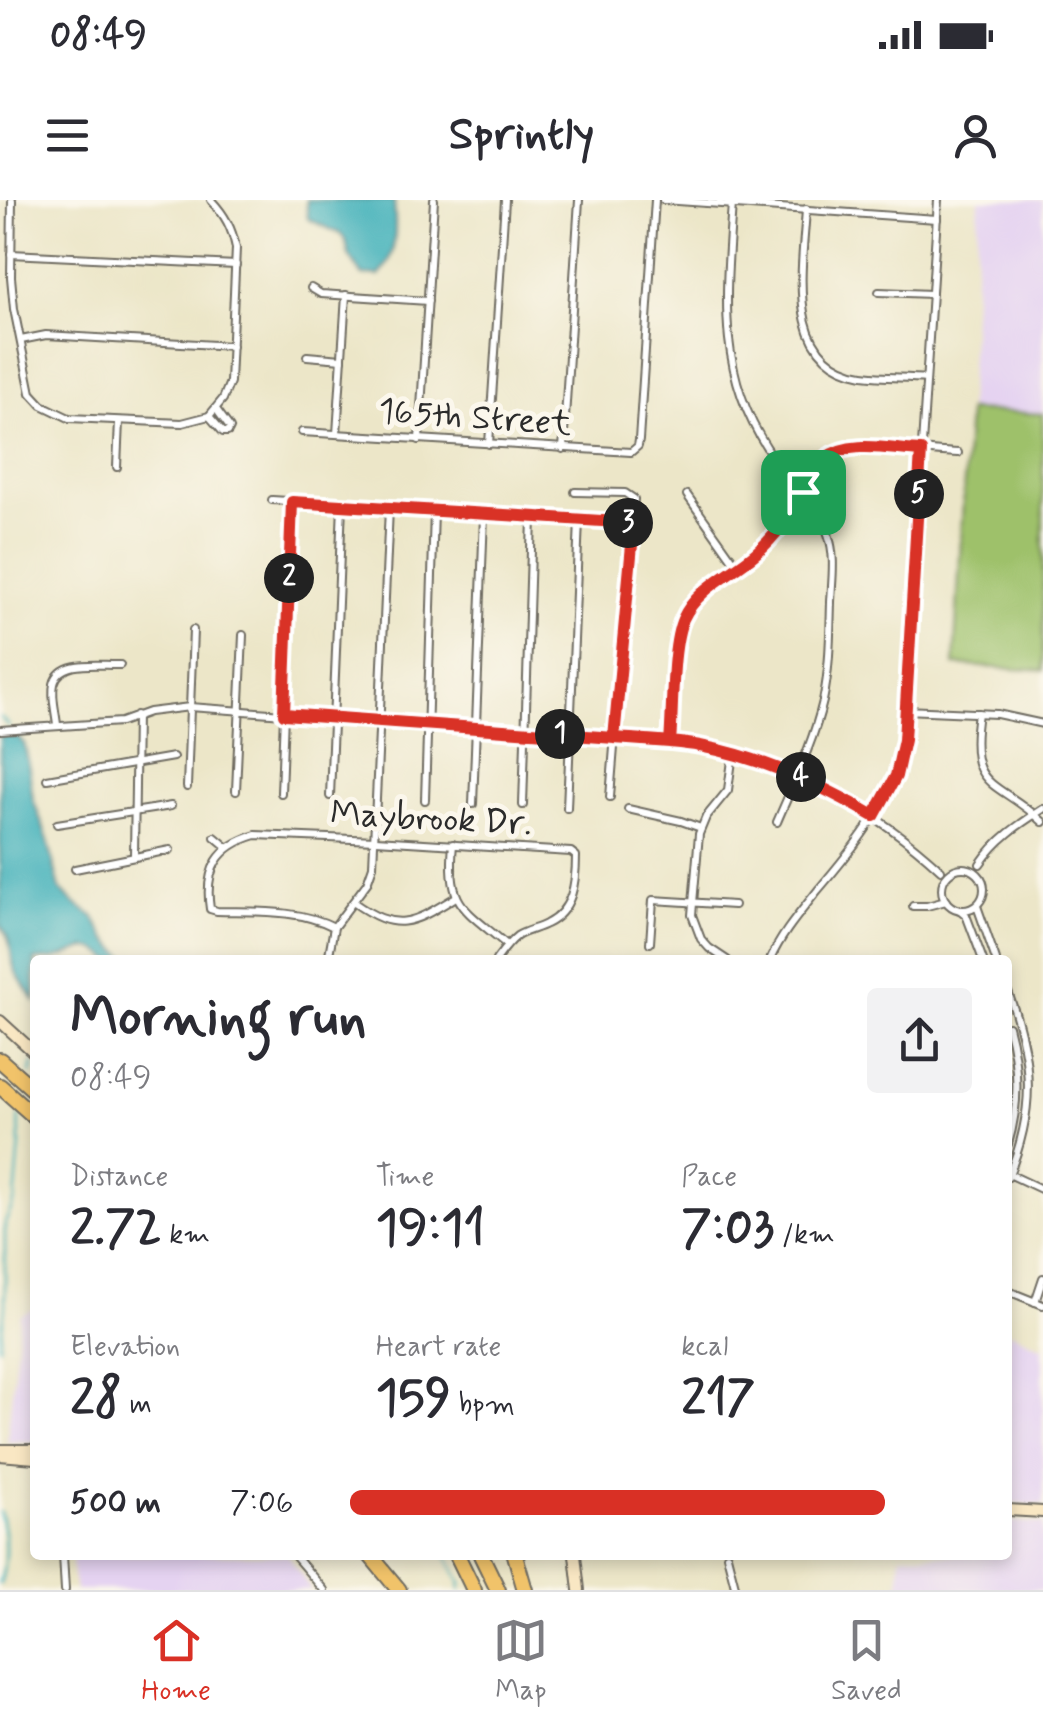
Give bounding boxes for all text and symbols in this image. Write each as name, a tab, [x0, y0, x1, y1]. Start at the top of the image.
text: 08:49	[50, 11, 147, 60]
text: Sprintly	[449, 106, 594, 165]
icon: menu	[40, 108, 95, 163]
icon: person	[948, 108, 1003, 163]
street label: 165th Street	[377, 388, 574, 448]
pin	[761, 450, 846, 535]
icon: arrive	[776, 465, 831, 520]
pin: 5	[894, 469, 944, 519]
text: 5	[911, 475, 927, 512]
pin: 3	[603, 498, 653, 548]
text: 3	[622, 504, 634, 541]
pin: 2	[264, 553, 314, 603]
text: 2	[282, 559, 296, 596]
pin: 1	[535, 709, 585, 759]
text: 1	[554, 715, 566, 752]
pin: 4	[776, 752, 826, 802]
text: 4	[793, 758, 809, 795]
street label: Maybrook Dr.	[329, 791, 533, 847]
text: Morning run	[70, 983, 367, 1055]
button: share	[867, 988, 972, 1093]
text: 08:49	[70, 1057, 152, 1099]
text: Distance	[70, 1159, 168, 1196]
text: Time	[376, 1159, 434, 1196]
text: Pace	[681, 1159, 737, 1196]
text: 2.72	[70, 1196, 162, 1262]
text: 19:11	[376, 1196, 485, 1262]
text: 7:03	[681, 1196, 774, 1262]
text: km	[162, 1217, 210, 1254]
text: /km	[774, 1217, 835, 1254]
text: Elevation	[70, 1329, 180, 1366]
text: Heart rate	[376, 1329, 501, 1366]
text: kcal	[681, 1329, 728, 1366]
text: 28	[70, 1366, 122, 1432]
text: 159	[376, 1366, 451, 1432]
text: 217	[681, 1366, 755, 1432]
text: m	[122, 1387, 152, 1424]
text: bpm	[451, 1387, 515, 1424]
text: 500 m	[70, 1482, 161, 1524]
text: 7:06	[230, 1482, 294, 1524]
tab: Home	[141, 1613, 211, 1710]
tab: Map	[493, 1613, 548, 1710]
tab: Saved	[831, 1613, 902, 1710]

